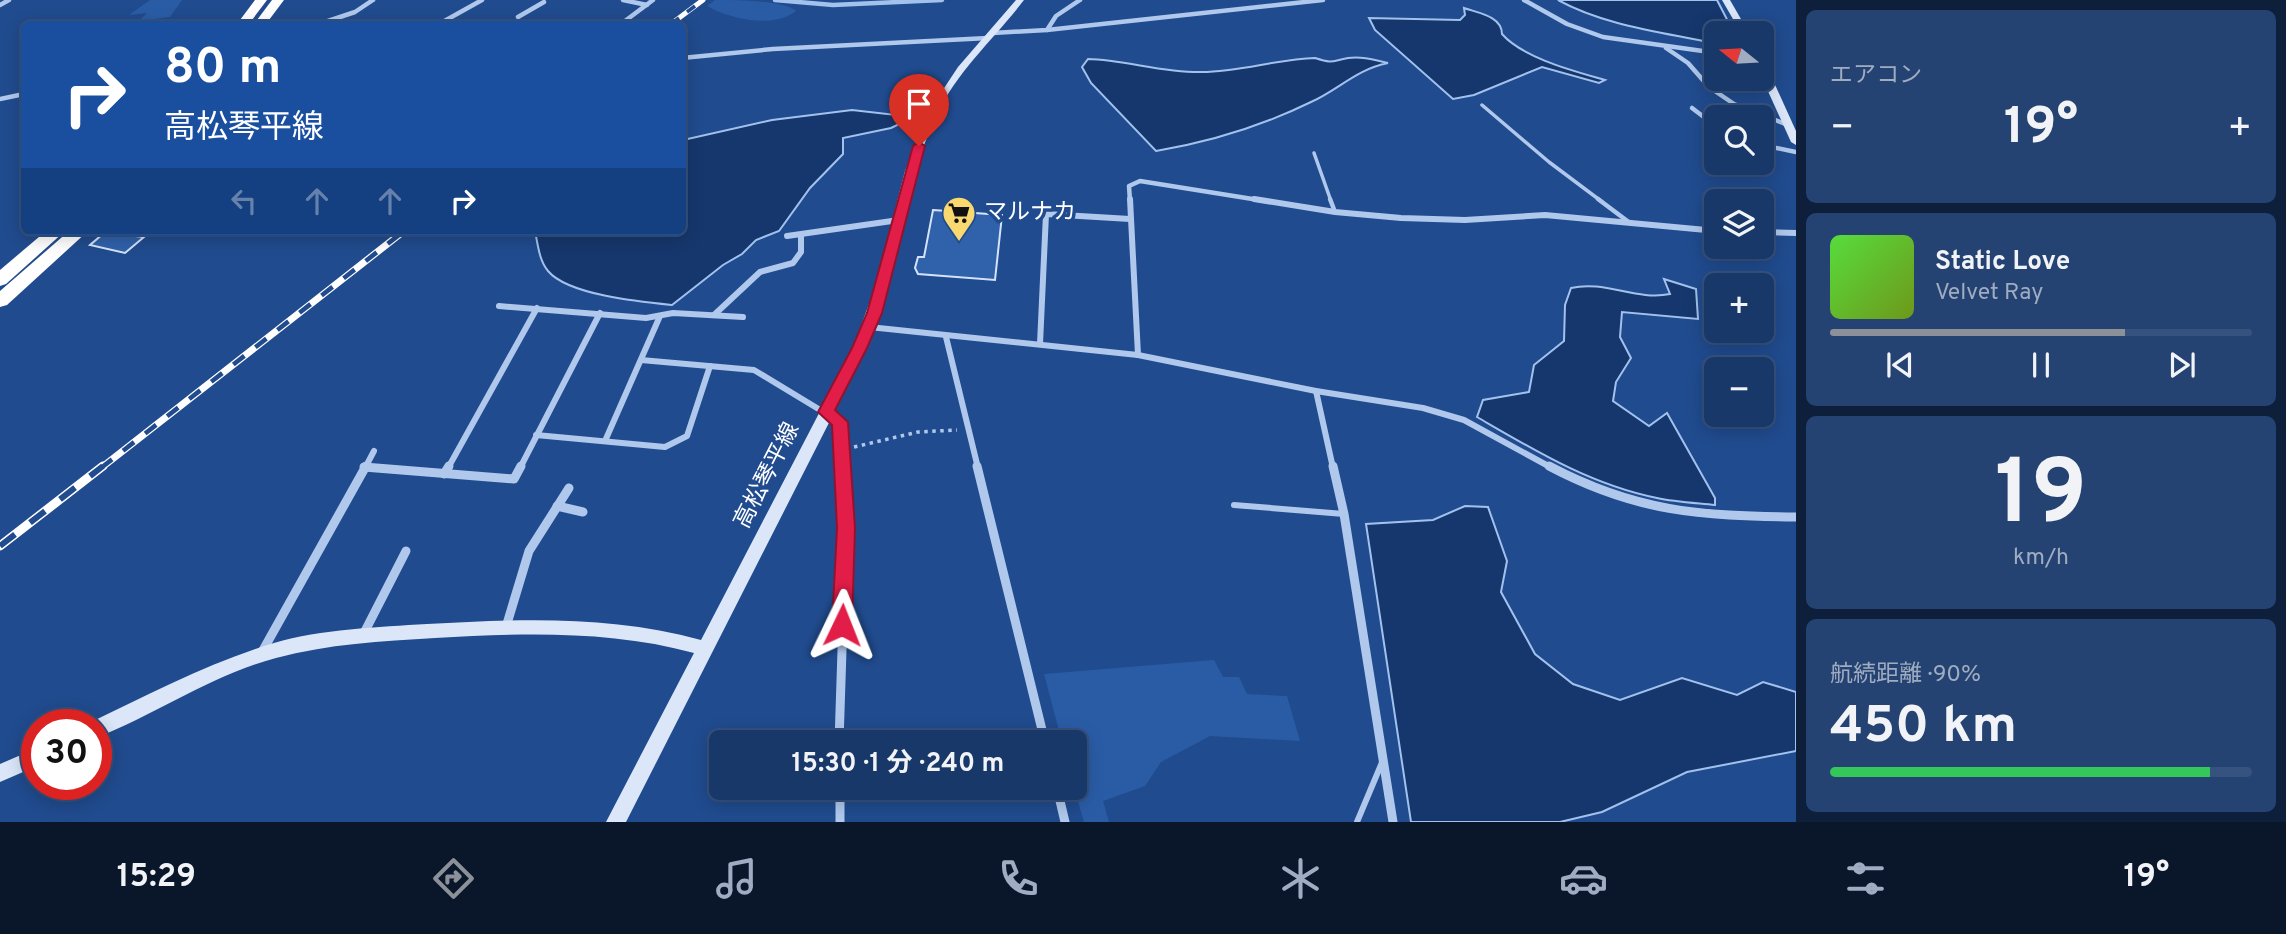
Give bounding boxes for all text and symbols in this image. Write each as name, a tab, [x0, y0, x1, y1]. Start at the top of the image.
north arrow	[1704, 21, 1774, 91]
map controls	[1704, 21, 1774, 427]
text: 80 m	[164, 39, 281, 101]
icon: right	[49, 49, 140, 140]
text: エアコン	[1830, 62, 1922, 91]
pin	[889, 74, 949, 146]
icon: arrive	[900, 85, 938, 123]
text: 19°	[2004, 96, 2078, 162]
button: search	[1704, 105, 1774, 175]
text: −	[1830, 105, 1855, 154]
text: +	[2227, 105, 2252, 154]
text: 高松琴平線	[164, 109, 324, 149]
icon: left	[225, 182, 263, 220]
icon: ahead	[298, 182, 336, 220]
icon: ahead	[371, 182, 409, 220]
icon: right	[444, 182, 482, 220]
button: layers	[1704, 189, 1774, 259]
supermarket icon: マルナカ	[940, 194, 978, 243]
place label: マルナカ	[984, 199, 1076, 228]
text: Static Love	[1935, 246, 2070, 279]
button: +	[1704, 273, 1774, 343]
text: Velvet Ray	[1935, 279, 2043, 308]
icon: previous	[1881, 346, 1919, 384]
icon: pause	[2022, 346, 2060, 384]
icon: next	[2163, 346, 2201, 384]
button: −	[1704, 357, 1774, 427]
street label: 高松琴平線	[729, 418, 807, 534]
text: 19	[1995, 441, 2087, 556]
text: km/h	[2013, 544, 2069, 573]
position arrow	[805, 588, 879, 662]
text: 航続距離 · 90%	[1830, 661, 1981, 690]
text: 450 km	[1830, 695, 2017, 761]
speed limit sign: 30	[21, 709, 112, 800]
text: 15:30 · 1 分 · 240 m	[792, 748, 1004, 781]
icon: directions	[429, 854, 478, 903]
icon: music	[712, 854, 761, 903]
icon: phone	[994, 854, 1043, 903]
icon: climate	[1276, 854, 1325, 903]
icon: car	[1559, 854, 1608, 903]
icon: filters	[1841, 854, 1890, 903]
text: 15:29	[117, 858, 196, 898]
text: 19°	[2123, 858, 2169, 898]

